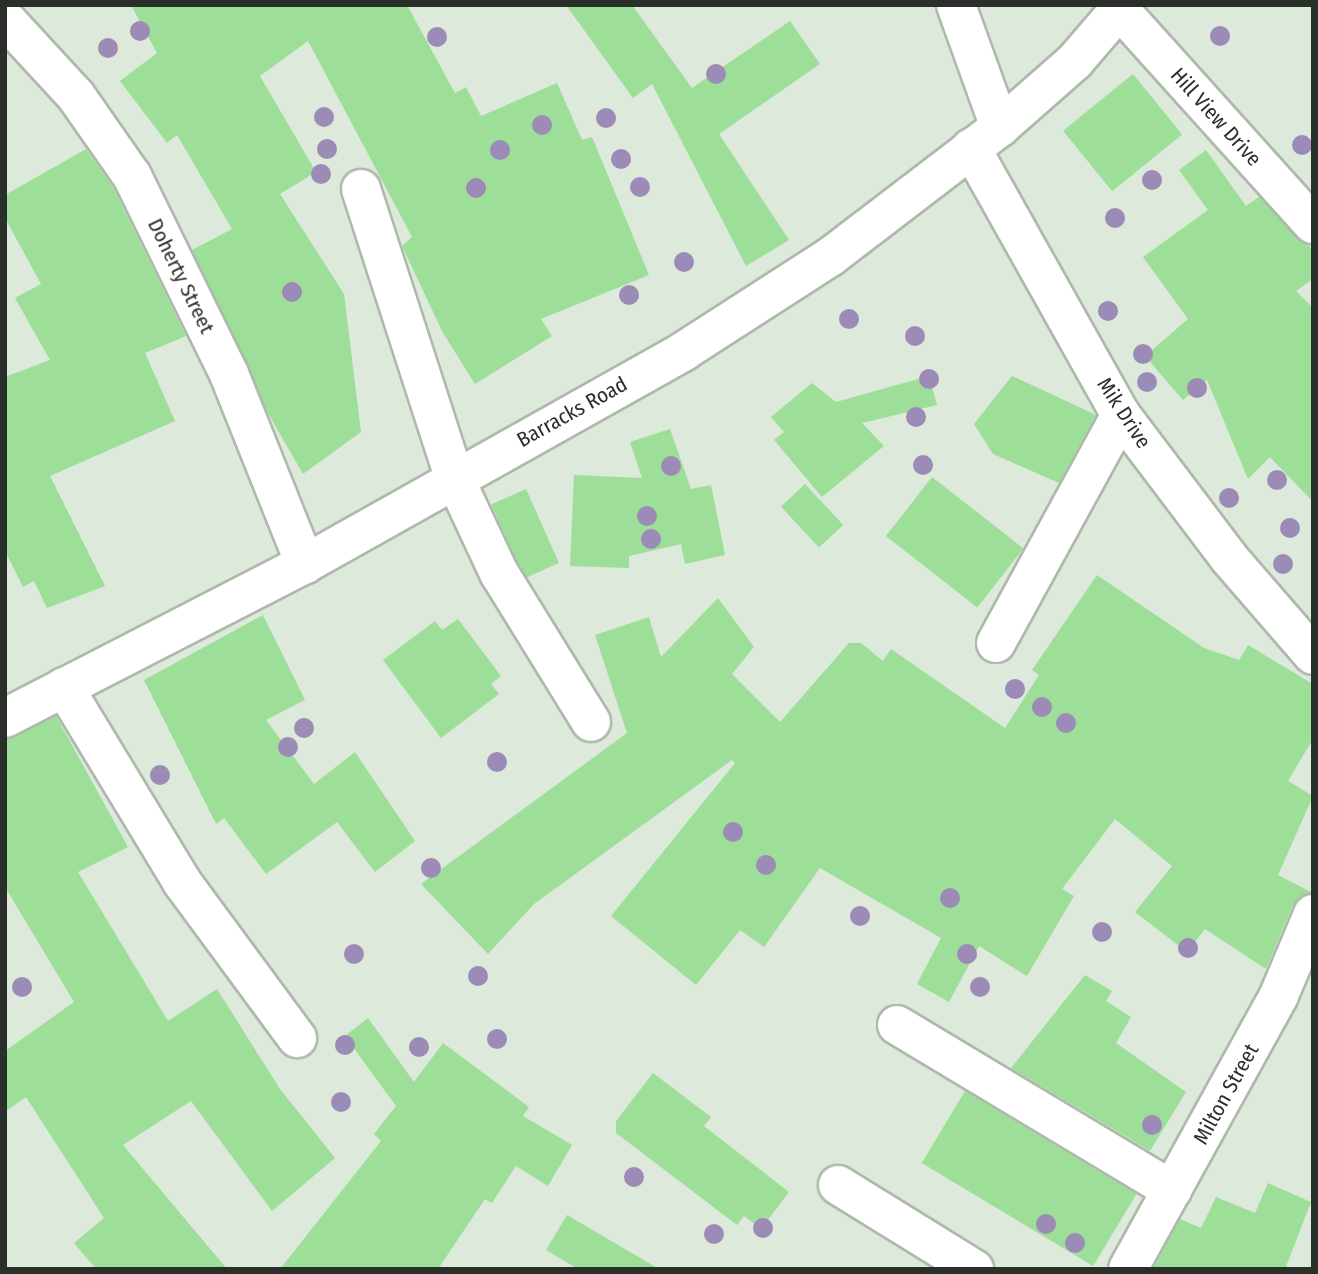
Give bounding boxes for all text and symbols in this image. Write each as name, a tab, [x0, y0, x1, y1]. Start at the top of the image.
street label: Hill View Drive	[1165, 63, 1267, 171]
street label: Doherty Street	[142, 214, 220, 338]
street label: Barracks Road	[512, 371, 632, 453]
street label: Mik Drive	[1092, 373, 1156, 453]
street label: Milton Street	[1188, 1039, 1264, 1149]

